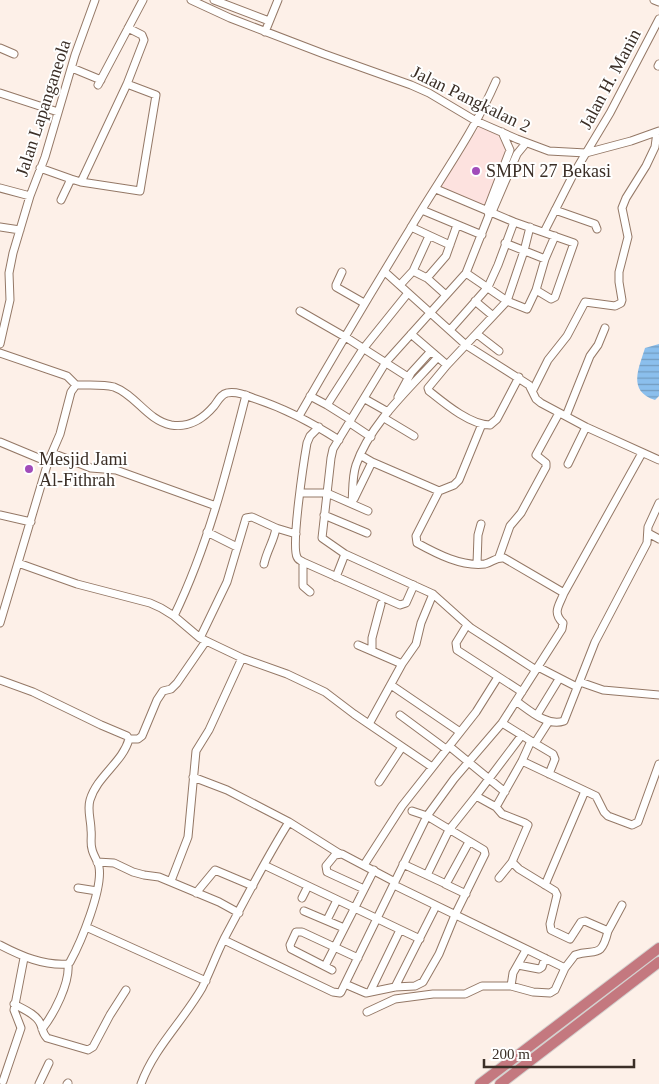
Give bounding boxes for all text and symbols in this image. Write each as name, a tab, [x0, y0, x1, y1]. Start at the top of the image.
street label: Jalan H. Manin	[575, 26, 645, 132]
street label: Jalan Lapanganeola	[11, 37, 75, 179]
street label: Jalan Pangkalan 2	[408, 62, 534, 136]
place label: SMPN 27 Bekasi	[486, 161, 611, 181]
marker: SMPN 27 Bekasi	[470, 165, 482, 177]
place label: Mesjid Jami Al-Fithrah	[39, 449, 128, 490]
marker: Mesjid Jami Al-Fithrah	[23, 463, 35, 475]
scale bar	[484, 1036, 634, 1068]
text: 200 m	[492, 1046, 530, 1062]

